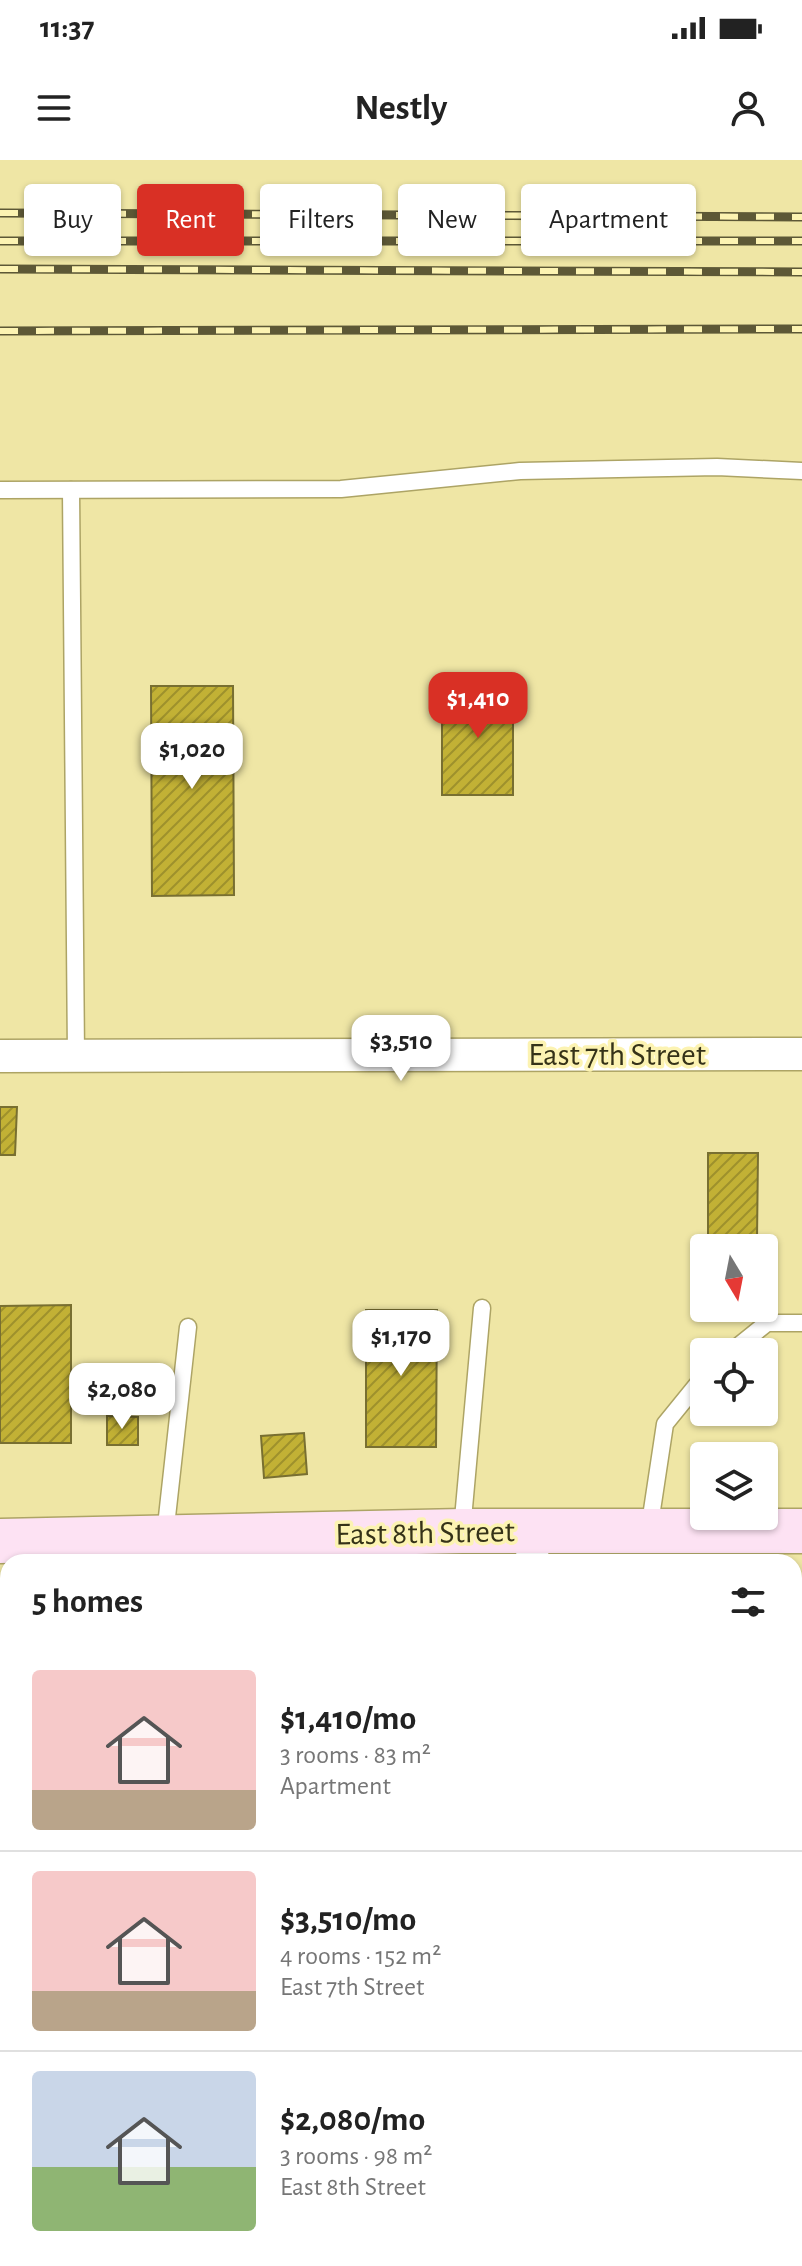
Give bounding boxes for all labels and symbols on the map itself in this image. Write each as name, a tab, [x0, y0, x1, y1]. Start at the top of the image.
pin: $1,410	[413, 672, 543, 740]
pin: $1,020	[127, 723, 257, 791]
pin: $3,510	[336, 1015, 466, 1083]
street label: East 7th Street	[528, 1039, 706, 1071]
north arrow	[690, 1234, 778, 1322]
pin: $1,170	[336, 1310, 466, 1378]
pin: $2,080	[57, 1363, 187, 1431]
street label: East 8th Street	[335, 1515, 515, 1551]

